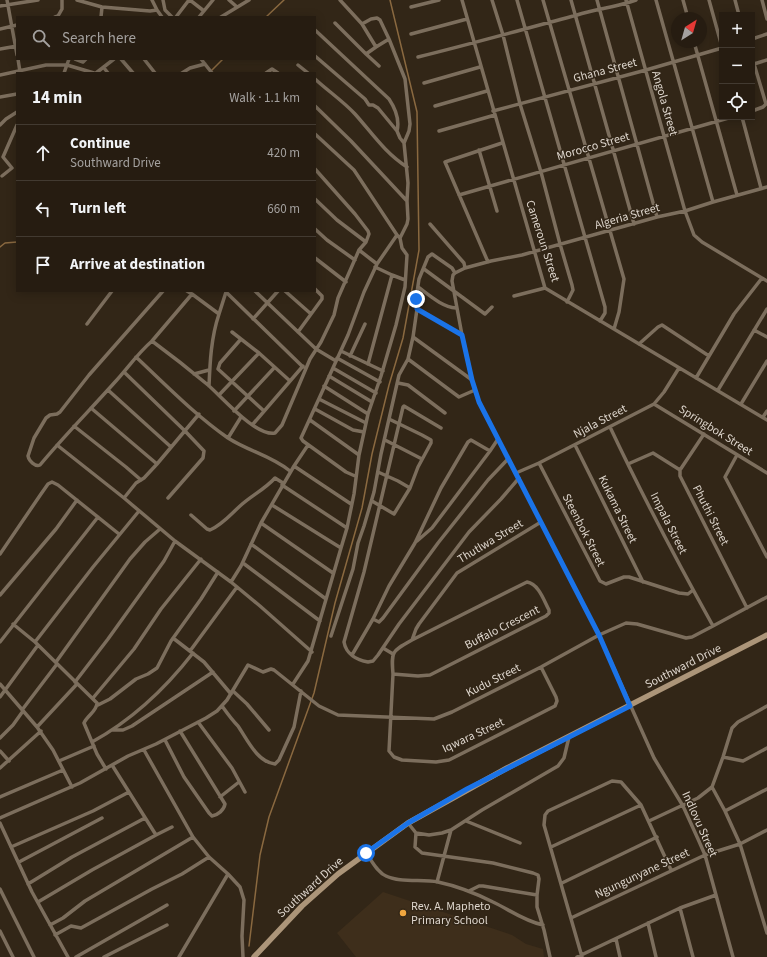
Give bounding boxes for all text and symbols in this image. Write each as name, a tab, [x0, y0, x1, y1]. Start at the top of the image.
north arrow	[671, 12, 707, 48]
map controls	[719, 12, 755, 120]
button: +	[719, 12, 755, 48]
search box	[16, 16, 316, 60]
icon: search	[30, 27, 52, 49]
text: Search here	[62, 28, 136, 49]
button: −	[719, 48, 755, 84]
street label: Ghana Street	[572, 54, 639, 87]
street label: Angola Street	[647, 69, 682, 138]
button: locate	[719, 84, 755, 120]
text: 14 min	[32, 86, 82, 110]
text: Walk · 1.1 km	[229, 89, 300, 107]
street label: Morocco Street	[555, 128, 632, 165]
text: Continue	[70, 133, 130, 154]
icon: ahead	[32, 142, 54, 164]
text: 420 m	[267, 144, 300, 162]
text: Southward Drive	[70, 154, 161, 172]
icon: left	[32, 198, 54, 220]
text: Turn left	[70, 198, 126, 219]
street label: Cameroun Street	[521, 198, 564, 284]
street label: Algeria Street	[593, 199, 662, 234]
text: 660 m	[267, 200, 300, 218]
icon: arrive	[32, 254, 54, 276]
text: Arrive at destination	[70, 254, 205, 275]
route end	[407, 290, 425, 308]
street label: Njala Street	[570, 400, 630, 443]
street label: Springbok Street	[675, 401, 756, 460]
street label: Kukama Street	[594, 472, 641, 546]
street label: Phuthi Street	[688, 482, 733, 548]
street label: Impala Street	[646, 489, 691, 557]
street label: Steenbok Street	[558, 491, 609, 570]
street label: Thutlwa Street	[454, 515, 526, 568]
street label: Buffalo Crescent	[462, 601, 543, 654]
street label: Southward Drive	[642, 640, 724, 693]
street label: Kudu Street	[463, 659, 523, 701]
street label: Iqwara Street	[439, 714, 507, 757]
street label: Indlovu Street	[677, 789, 722, 860]
route start	[357, 844, 375, 862]
street label: Ngungunyane Street	[592, 844, 692, 903]
street label: Southward Drive	[274, 853, 347, 922]
place label: Rev. A. Mapheto Primary School	[411, 898, 490, 929]
marker: Rev. A. Mapheto Primary School	[398, 908, 408, 918]

